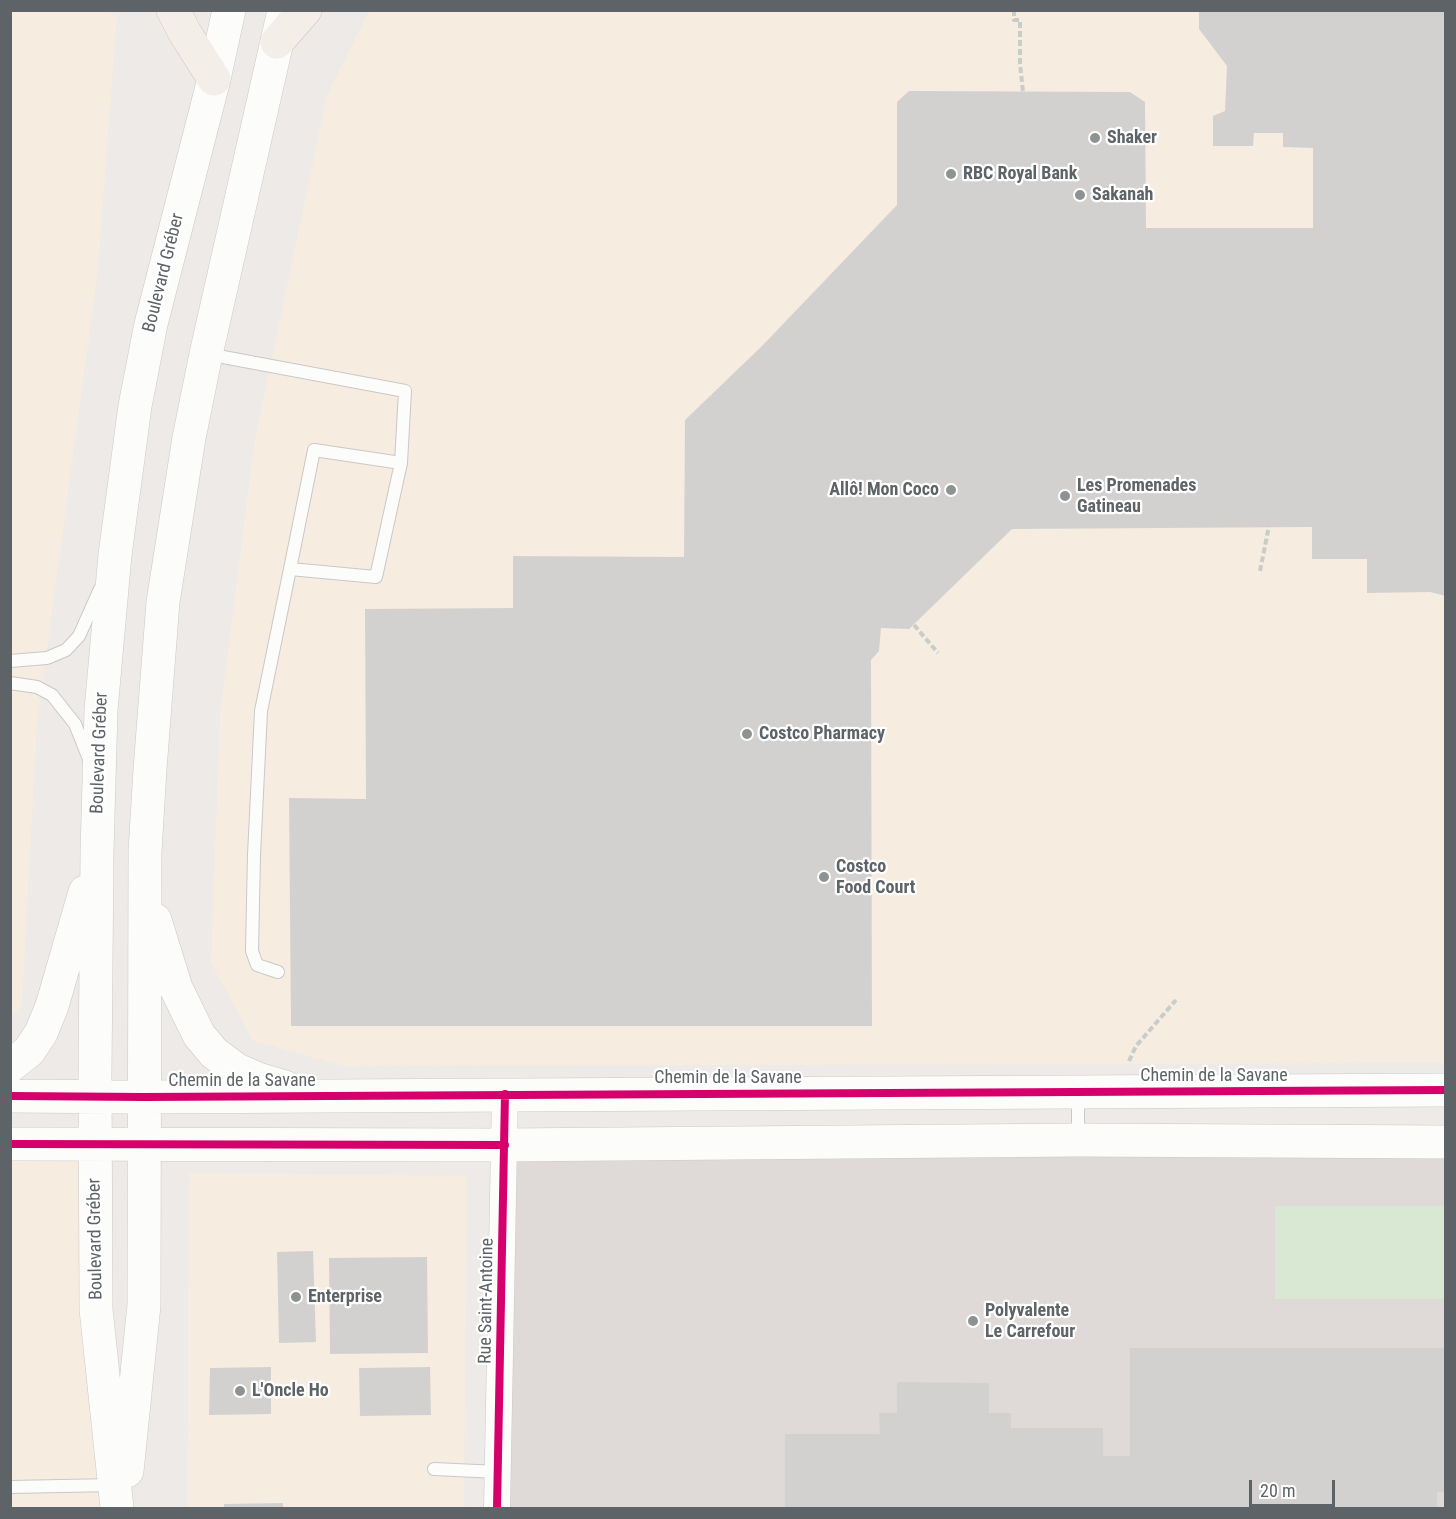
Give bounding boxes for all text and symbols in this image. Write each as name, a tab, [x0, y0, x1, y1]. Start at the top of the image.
place label: Shaker	[1107, 127, 1157, 149]
marker: Shaker	[1088, 131, 1102, 145]
place label: RBC Royal Bank	[963, 163, 1077, 185]
marker: RBC Royal Bank	[944, 167, 958, 181]
place label: Sakanah	[1092, 184, 1153, 206]
marker: Sakanah	[1073, 188, 1087, 202]
street label: Boulevard Gréber	[139, 211, 189, 335]
place label: Les Promenades Gatineau	[1077, 475, 1196, 518]
place label: Allô! Mon Coco	[829, 479, 939, 501]
marker: Allô! Mon Coco	[944, 483, 958, 497]
marker: Les Promenades Gatineau	[1058, 489, 1072, 503]
street label: Boulevard Gréber	[87, 692, 113, 814]
place label: Costco Pharmacy	[759, 723, 885, 745]
marker: Costco Pharmacy	[740, 727, 754, 741]
place label: Costco Food Court	[836, 856, 915, 898]
marker: Costco Food Court	[817, 870, 831, 884]
street label: Chemin de la Savane	[1140, 1065, 1288, 1087]
street label: Chemin de la Savane	[654, 1067, 802, 1089]
street label: Chemin de la Savane	[168, 1070, 316, 1092]
street label: Boulevard Gréber	[84, 1178, 108, 1300]
street label: Rue Saint-Antoine	[475, 1238, 499, 1364]
place label: Enterprise	[308, 1286, 382, 1308]
marker: Enterprise	[289, 1290, 303, 1304]
place label: Polyvalente Le Carrefour	[985, 1300, 1075, 1342]
marker: Polyvalente Le Carrefour	[966, 1314, 980, 1328]
place label: L'Oncle Ho	[252, 1380, 329, 1402]
marker: L'Oncle Ho	[233, 1384, 247, 1398]
scale bar	[1252, 1468, 1338, 1506]
text: 20 m	[1260, 1480, 1295, 1501]

